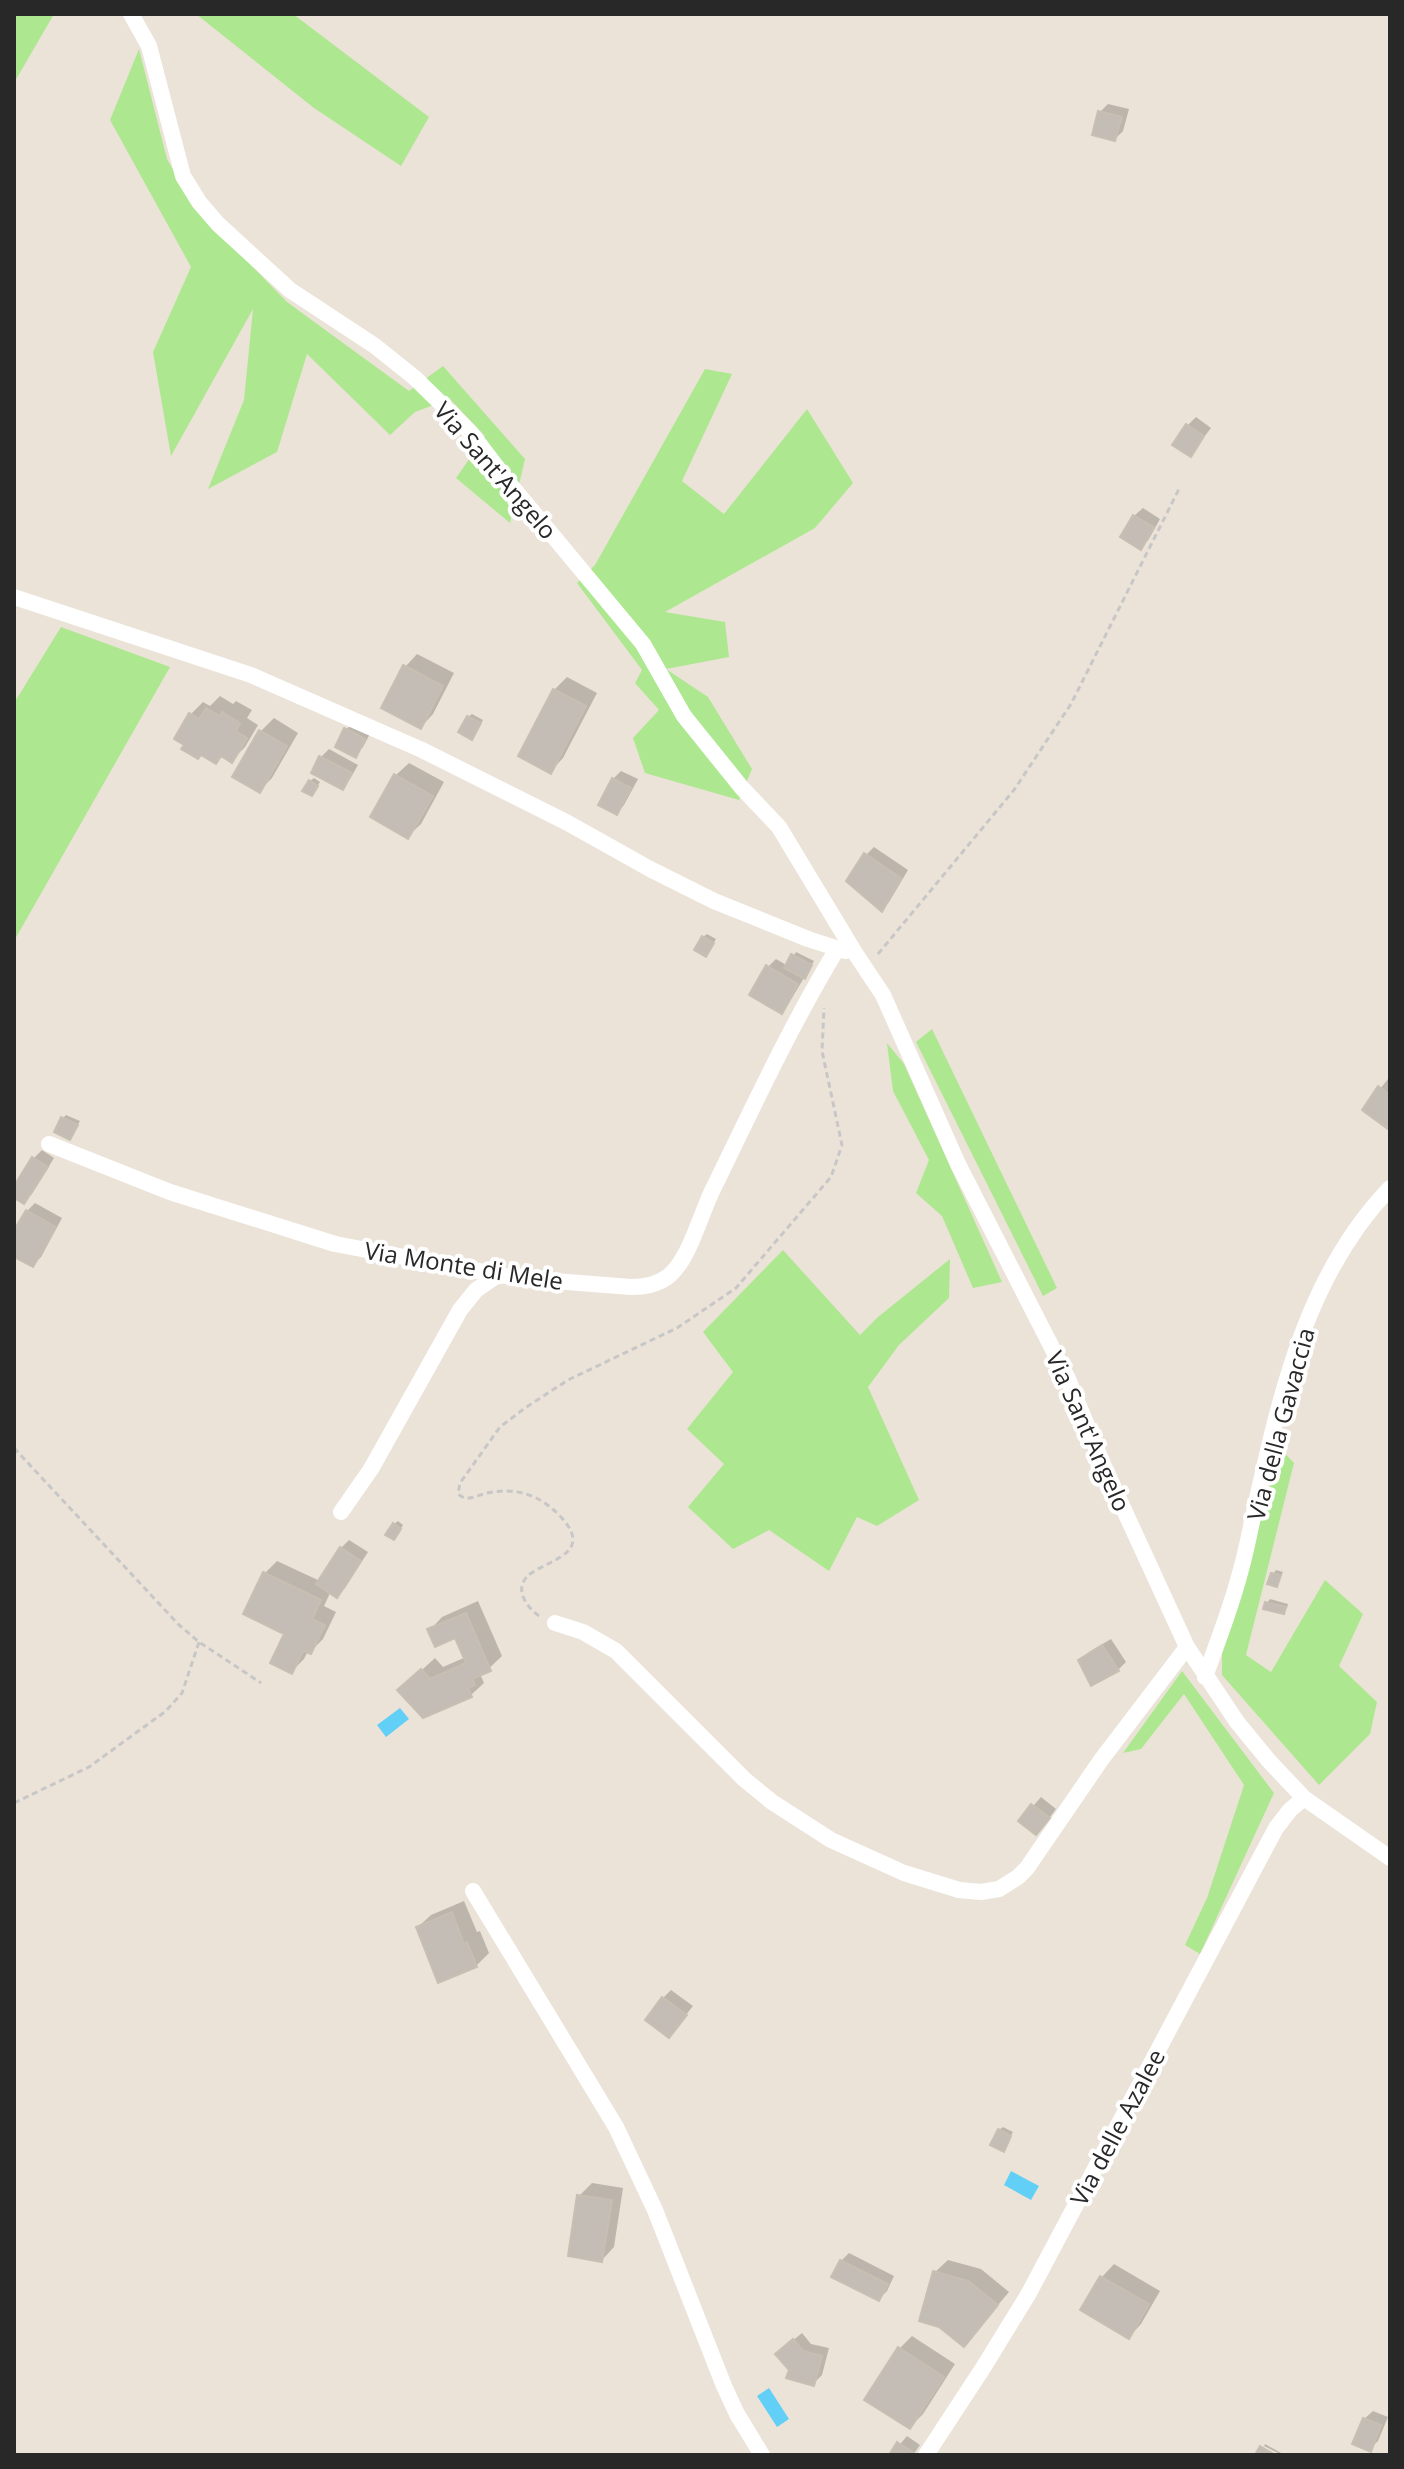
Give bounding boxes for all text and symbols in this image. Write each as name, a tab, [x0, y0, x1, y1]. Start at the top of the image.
street label: Via Sant'Angelo	[427, 394, 565, 546]
street label: Via Monte di Mele	[362, 1233, 566, 1297]
street label: Via della Gavaccia	[1238, 1324, 1322, 1524]
street label: Via Sant'Angelo	[1039, 1346, 1139, 1516]
street label: Via delle Azalee	[1062, 2043, 1172, 2211]

